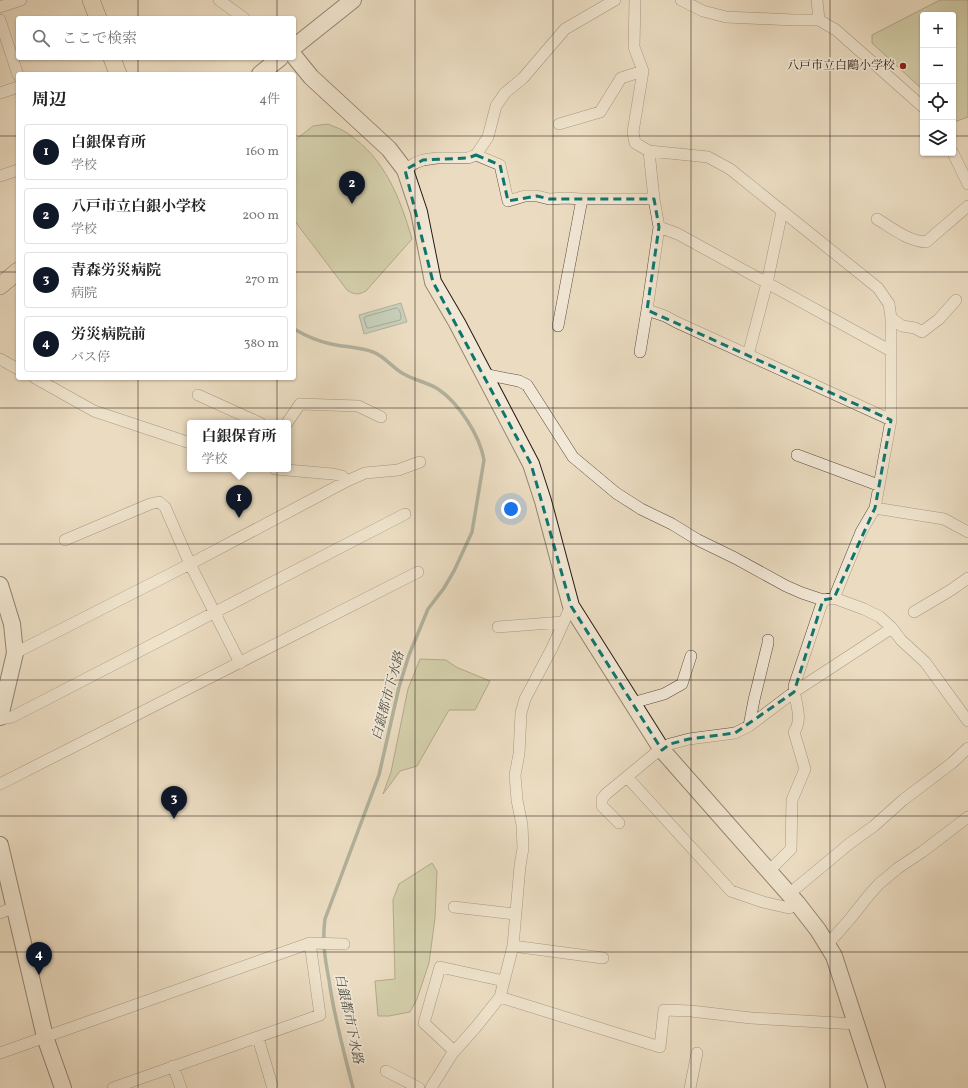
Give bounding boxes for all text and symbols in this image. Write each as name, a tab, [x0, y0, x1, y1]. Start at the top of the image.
map controls	[920, 12, 956, 156]
button: +	[920, 12, 956, 48]
search box	[16, 16, 296, 60]
icon: search	[30, 27, 52, 49]
text: ここで検索	[62, 29, 137, 50]
button: −	[920, 48, 956, 84]
place label: 八戸市立白鷗小学校	[787, 58, 895, 74]
marker: 八戸市立白鷗小学校	[898, 61, 908, 71]
button: locate	[920, 84, 956, 120]
text: 周辺	[32, 89, 66, 112]
text: 4件	[259, 91, 280, 109]
button: layers	[920, 120, 956, 156]
text: 白銀保育所	[71, 133, 146, 154]
text: 1	[43, 143, 49, 161]
text: 160 m	[245, 143, 279, 161]
text: 学校	[71, 157, 97, 175]
pin: 2	[339, 171, 365, 204]
text: 八戸市立白銀小学校	[71, 197, 206, 218]
text: 2	[43, 207, 49, 225]
text: 200 m	[242, 207, 279, 225]
text: 学校	[71, 221, 97, 239]
text: 青森労災病院	[71, 261, 161, 282]
text: 3	[43, 271, 49, 289]
text: 270 m	[245, 271, 279, 289]
text: 病院	[71, 285, 97, 303]
text: 労災病院前	[71, 325, 146, 346]
text: 4	[42, 335, 50, 353]
text: 380 m	[244, 335, 279, 353]
text: バス停	[71, 349, 110, 367]
popup	[187, 420, 291, 472]
text: 白銀保育所	[201, 427, 277, 448]
text: 学校	[201, 451, 228, 469]
pin: 1	[226, 485, 252, 518]
your location	[501, 499, 521, 519]
water label: 白銀都市下水路	[369, 649, 410, 742]
pin: 3	[161, 786, 187, 819]
pin: 4	[26, 942, 52, 975]
water label: 白銀都市下水路	[330, 973, 366, 1066]

